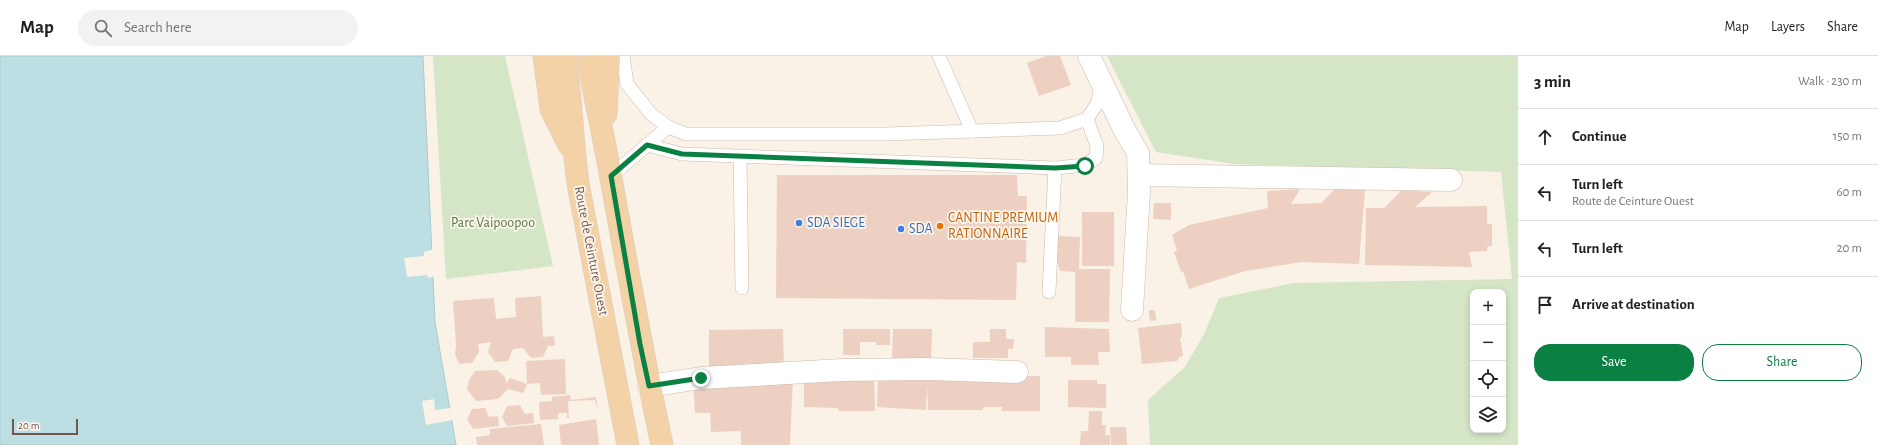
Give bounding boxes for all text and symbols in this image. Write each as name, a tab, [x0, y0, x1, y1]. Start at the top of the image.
search box	[78, 10, 358, 46]
icon: search	[92, 17, 114, 39]
text: Map	[20, 18, 54, 37]
text: Search here	[124, 20, 192, 35]
text: Map	[1724, 20, 1749, 34]
text: Layers	[1771, 20, 1805, 34]
text: Share	[1827, 20, 1858, 34]
text: 3 min	[1534, 73, 1571, 90]
text: Walk · 230 m	[1798, 75, 1862, 88]
icon: ahead	[1534, 126, 1556, 148]
text: Continue	[1572, 129, 1627, 144]
text: 150 m	[1833, 130, 1862, 143]
route start	[1076, 157, 1094, 175]
text: Turn left	[1572, 177, 1623, 192]
icon: left	[1534, 182, 1556, 204]
street label: Route de Ceinture Ouest	[572, 185, 610, 317]
text: 60 m	[1836, 186, 1862, 199]
text: Route de Ceinture Ouest	[1572, 195, 1694, 208]
place label: CANTINE PREMIUM RATIONNAIRE	[948, 211, 1058, 241]
park label: Parc Vaipoopoo	[451, 216, 535, 230]
place label: SDA SIEGE	[807, 216, 865, 230]
marker: SDA SIEGE	[794, 218, 804, 228]
marker: CANTINE PREMIUM RATIONNAIRE	[935, 221, 945, 231]
place label: SDA	[909, 222, 933, 236]
marker: SDA	[896, 224, 906, 234]
icon: left	[1534, 238, 1556, 260]
text: Turn left	[1572, 241, 1623, 256]
text: 20 m	[1837, 242, 1862, 255]
map controls	[1470, 289, 1506, 433]
button: +	[1470, 289, 1506, 325]
icon: arrive	[1534, 294, 1556, 316]
text: Arrive at destination	[1572, 297, 1695, 312]
button: −	[1470, 325, 1506, 361]
button: Save	[1534, 344, 1694, 381]
button: Share	[1702, 344, 1862, 381]
button: locate	[1470, 361, 1506, 397]
route end	[692, 369, 710, 387]
button: layers	[1470, 397, 1506, 433]
scale bar	[12, 417, 78, 436]
text: 20 m	[18, 420, 39, 431]

